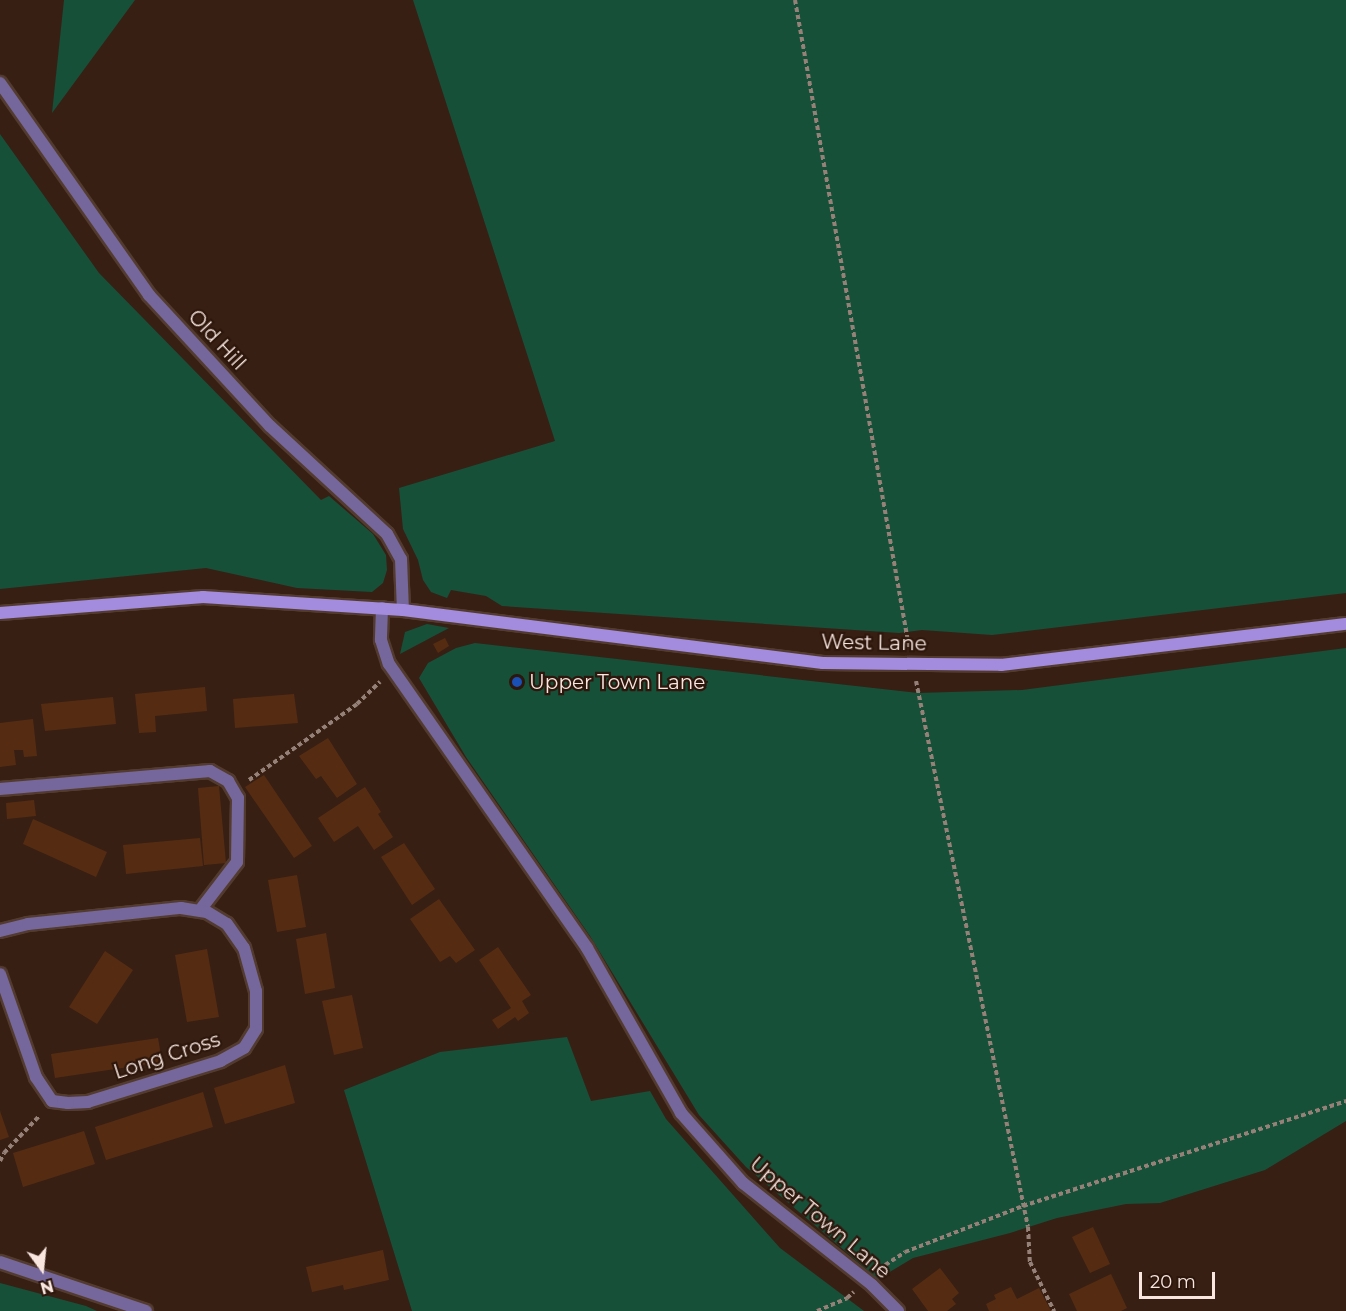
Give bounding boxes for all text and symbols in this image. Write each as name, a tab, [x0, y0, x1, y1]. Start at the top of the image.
street label: Old Hill	[183, 305, 251, 375]
street label: West Lane	[821, 630, 927, 656]
place label: Upper Town Lane	[529, 670, 705, 694]
marker: Upper Town Lane	[510, 675, 524, 689]
street label: Long Cross	[111, 1027, 223, 1085]
street label: Upper Town Lane	[745, 1152, 895, 1284]
north arrow	[12, 1239, 72, 1299]
scale bar	[1142, 1260, 1218, 1298]
text: 20 m	[1150, 1271, 1196, 1293]
text: N	[38, 1276, 55, 1298]

